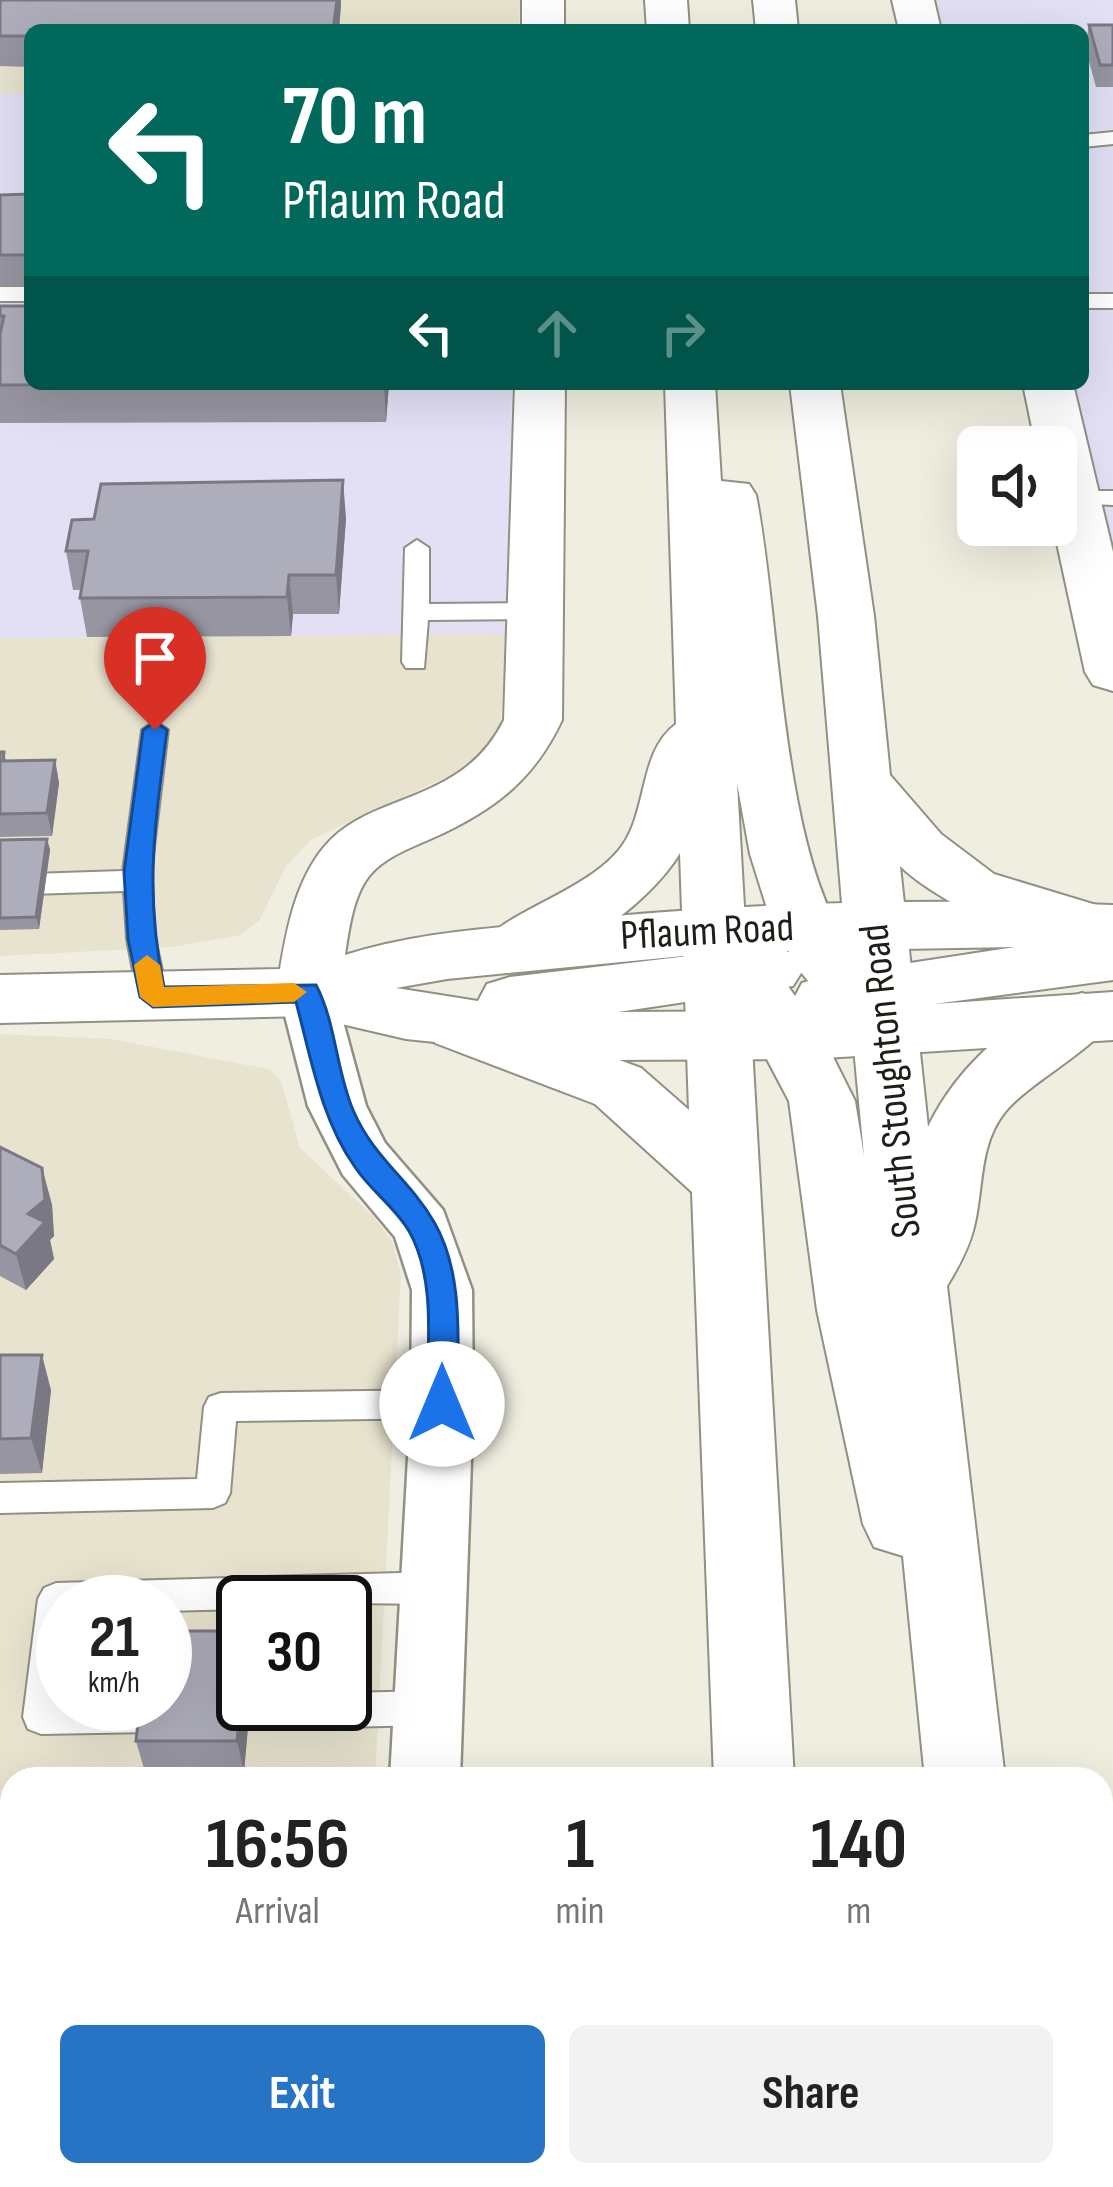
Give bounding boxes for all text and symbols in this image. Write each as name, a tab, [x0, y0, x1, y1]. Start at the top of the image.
text: 70 m	[282, 67, 427, 168]
icon: left	[84, 72, 240, 228]
text: Pflaum Road	[282, 169, 505, 234]
icon: left	[398, 300, 464, 366]
icon: ahead	[524, 300, 590, 366]
icon: right	[650, 300, 716, 366]
map controls	[957, 426, 1077, 546]
button: sound	[957, 426, 1077, 546]
pin	[104, 607, 206, 730]
icon: arrive	[122, 625, 188, 691]
street label: Pflaum Road	[619, 902, 795, 962]
street label: South Stoughton Road	[849, 921, 933, 1241]
position arrow	[379, 1341, 505, 1467]
speed limit sign: 30	[216, 1575, 372, 1731]
text: 21	[89, 1602, 139, 1674]
text: km/h	[88, 1665, 140, 1701]
text: 16:56	[206, 1802, 350, 1889]
text: 1	[566, 1802, 594, 1889]
text: 140	[810, 1802, 907, 1889]
text: Arrival	[236, 1888, 320, 1935]
text: min	[556, 1888, 605, 1935]
text: m	[846, 1888, 871, 1935]
button: Exit	[60, 2025, 545, 2163]
button: Share	[569, 2025, 1053, 2163]

